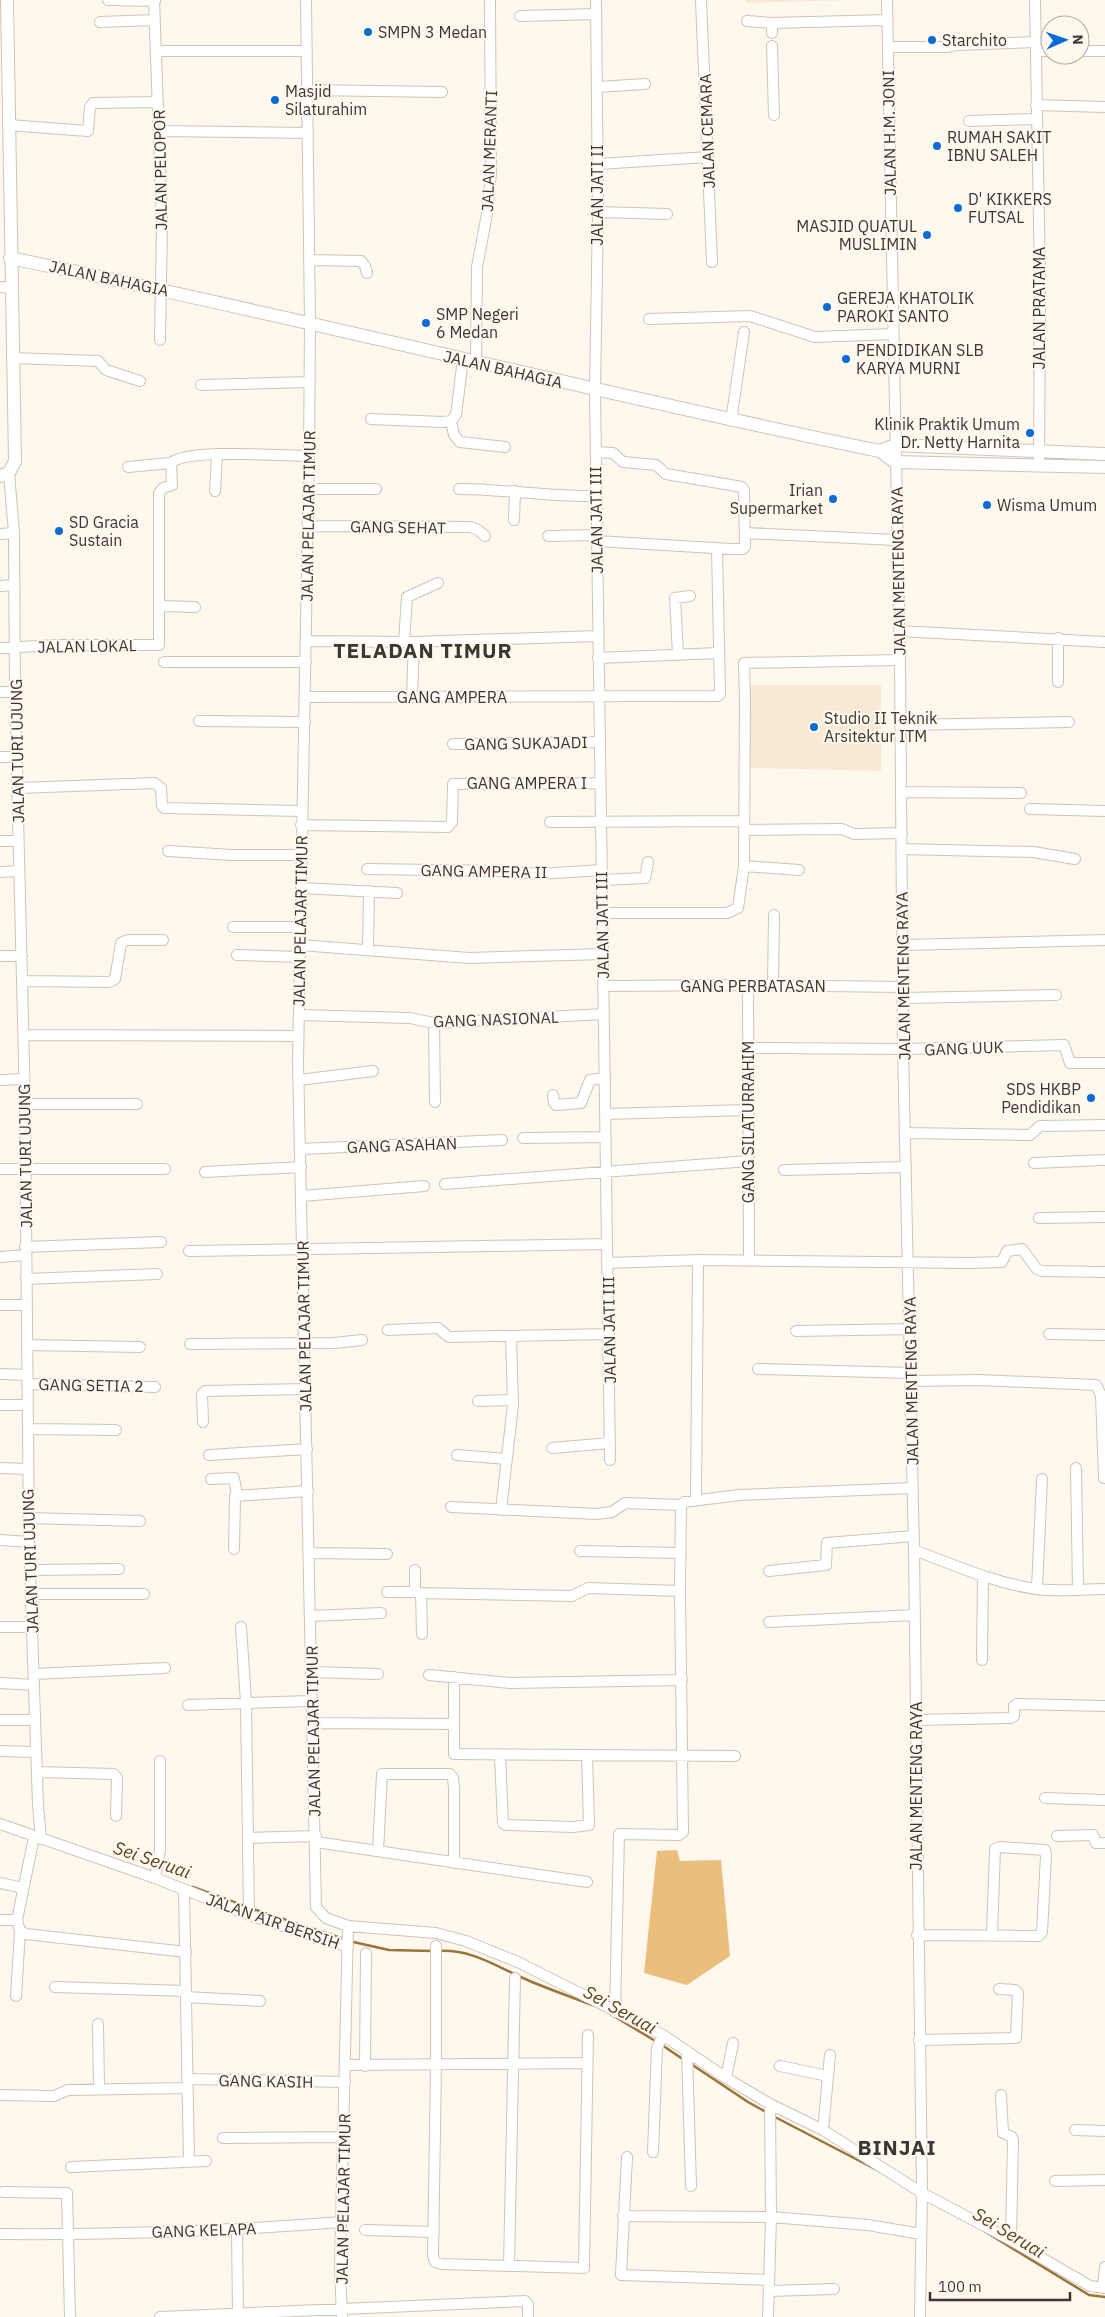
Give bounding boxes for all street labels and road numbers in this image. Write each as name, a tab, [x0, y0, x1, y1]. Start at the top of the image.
street label: JALAN H.M. JONI	[878, 70, 900, 196]
street label: JALAN CEMARA	[695, 73, 719, 189]
street label: JALAN MERANTI	[477, 90, 501, 212]
street label: JALAN PELOPOR	[149, 109, 171, 231]
street label: JALAN JATI II	[587, 144, 607, 246]
street label: JALAN PRATAMA	[1029, 247, 1049, 369]
street label: JALAN BAHAGIA	[47, 256, 171, 300]
street label: JALAN BAHAGIA	[441, 346, 565, 392]
street label: JALAN PELAJAR TIMUR	[297, 430, 319, 602]
street label: JALAN JATI III	[585, 466, 607, 574]
street label: JALAN MENTENG RAYA	[887, 486, 909, 656]
street label: GANG SEHAT	[350, 516, 446, 538]
street label: JALAN LOKAL	[37, 635, 137, 657]
street label: JALAN TURI UJUNG	[6, 679, 28, 823]
street label: GANG AMPERA	[397, 687, 507, 707]
street label: GANG SUKAJADI	[464, 732, 588, 754]
street label: GANG AMPERA I	[467, 773, 587, 793]
street label: JALAN PELAJAR TIMUR	[289, 835, 311, 1007]
street label: GANG AMPERA II	[420, 860, 548, 882]
street label: JALAN JATI III	[591, 871, 613, 979]
street label: JALAN MENTENG RAYA	[892, 891, 914, 1061]
street label: GANG PERBATASAN	[680, 976, 826, 996]
street label: GANG NASIONAL	[433, 1007, 559, 1031]
street label: GANG UUK	[924, 1037, 1004, 1059]
street label: GANG SILATURRAHIM	[738, 1041, 758, 1203]
street label: JALAN TURI UJUNG	[14, 1084, 36, 1228]
street label: GANG ASAHAN	[347, 1133, 457, 1157]
street label: JALAN PELAJAR TIMUR	[293, 1240, 315, 1412]
street label: JALAN JATI III	[598, 1276, 620, 1384]
street label: JALAN MENTENG RAYA	[900, 1296, 922, 1466]
street label: GANG SETIA 2	[38, 1374, 144, 1396]
street label: JALAN TURI UJUNG	[17, 1488, 43, 1634]
street label: JALAN PELAJAR TIMUR	[302, 1645, 324, 1817]
street label: JALAN MENTENG RAYA	[906, 1702, 926, 1870]
street label: JALAN AIR BERSIH	[204, 1889, 342, 1953]
street label: GANG KASIH	[218, 2070, 314, 2092]
street label: JALAN PELAJAR TIMUR	[332, 2113, 354, 2285]
street label: GANG KELAPA	[151, 2218, 257, 2242]

